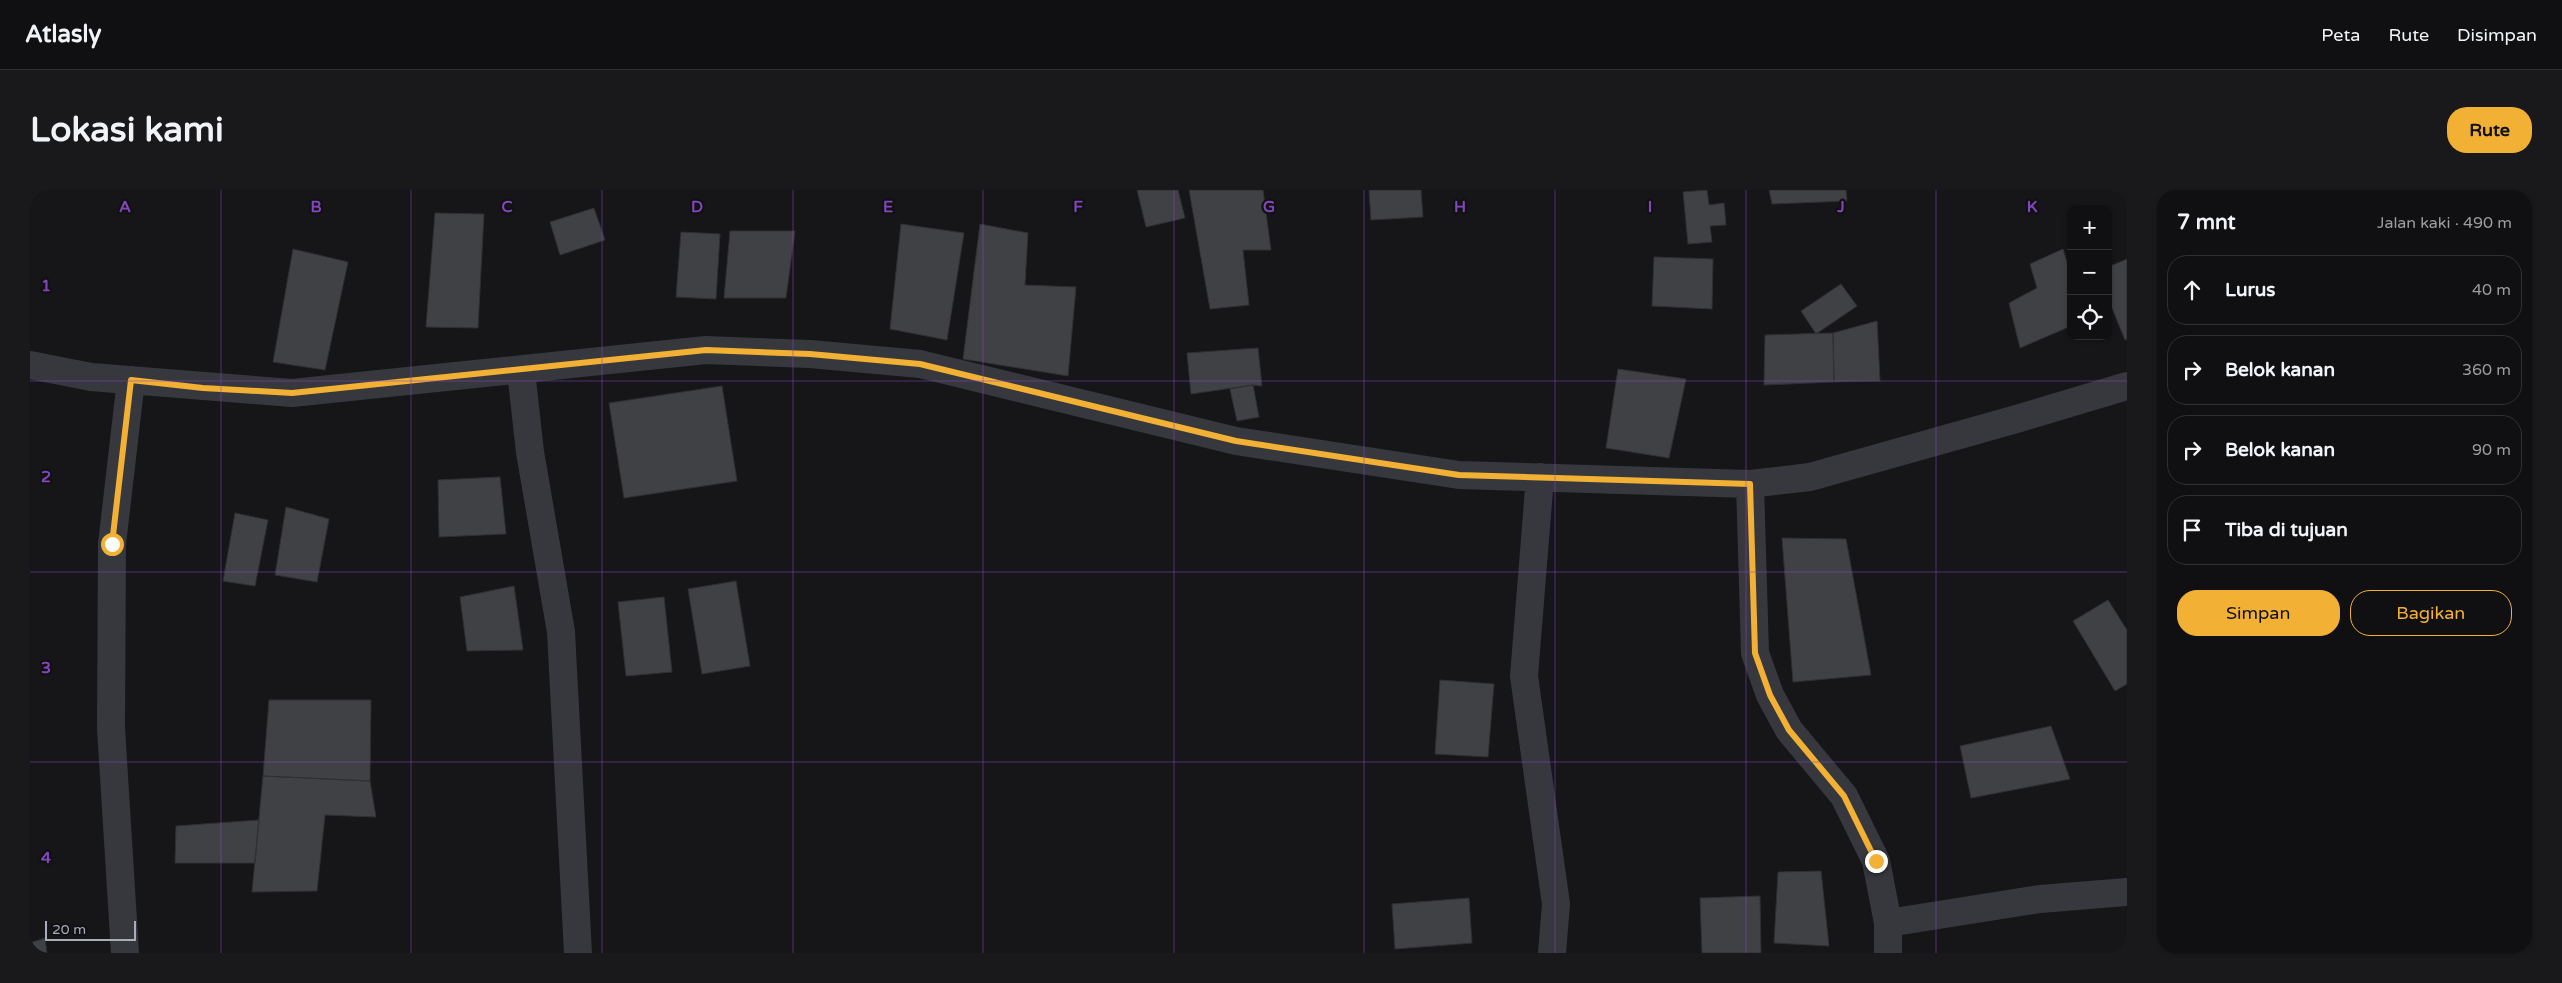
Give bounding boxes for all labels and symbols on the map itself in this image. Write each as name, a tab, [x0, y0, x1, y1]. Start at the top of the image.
text: A	[119, 197, 131, 217]
text: B	[310, 197, 322, 217]
text: C	[501, 197, 513, 217]
text: D	[691, 197, 703, 217]
text: E	[883, 197, 893, 217]
text: F	[1073, 197, 1083, 217]
text: G	[1263, 197, 1275, 217]
text: H	[1454, 197, 1466, 217]
text: I	[1648, 197, 1652, 217]
text: J	[1836, 197, 1845, 217]
text: K	[2027, 197, 2038, 217]
text: 1	[41, 276, 51, 296]
text: 2	[41, 467, 51, 487]
route start	[101, 533, 124, 556]
text: 3	[41, 658, 51, 678]
text: 4	[41, 848, 51, 868]
route end	[1865, 850, 1888, 873]
scale bar	[45, 918, 136, 941]

